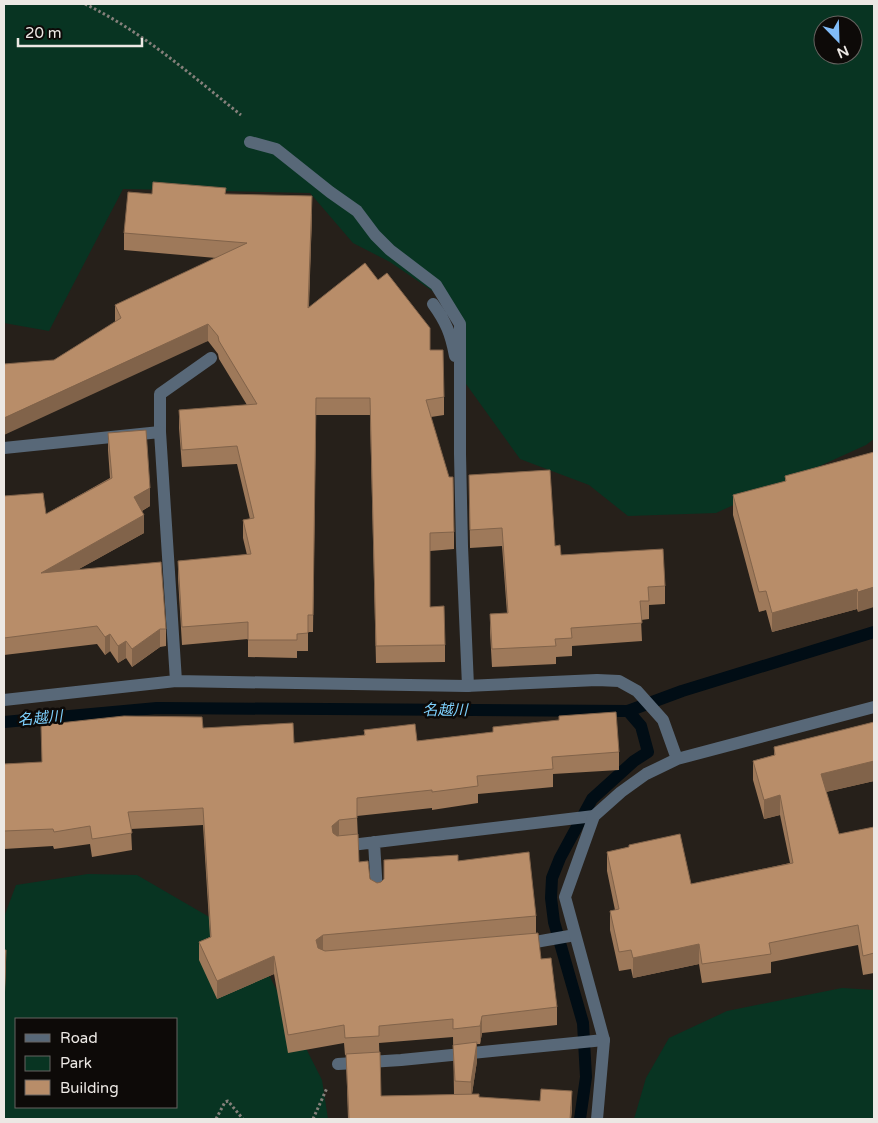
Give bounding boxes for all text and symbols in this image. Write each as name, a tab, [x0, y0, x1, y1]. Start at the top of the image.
scale bar	[18, 15, 141, 47]
north arrow	[813, 15, 863, 65]
text: 20 m	[25, 24, 62, 42]
text: N	[834, 41, 851, 62]
water label: 名越川	[422, 701, 469, 719]
water label: 名越川	[17, 707, 65, 729]
legend	[15, 1018, 178, 1108]
text: Road	[60, 1029, 98, 1047]
text: Park	[60, 1054, 92, 1072]
text: Building	[60, 1079, 119, 1097]

